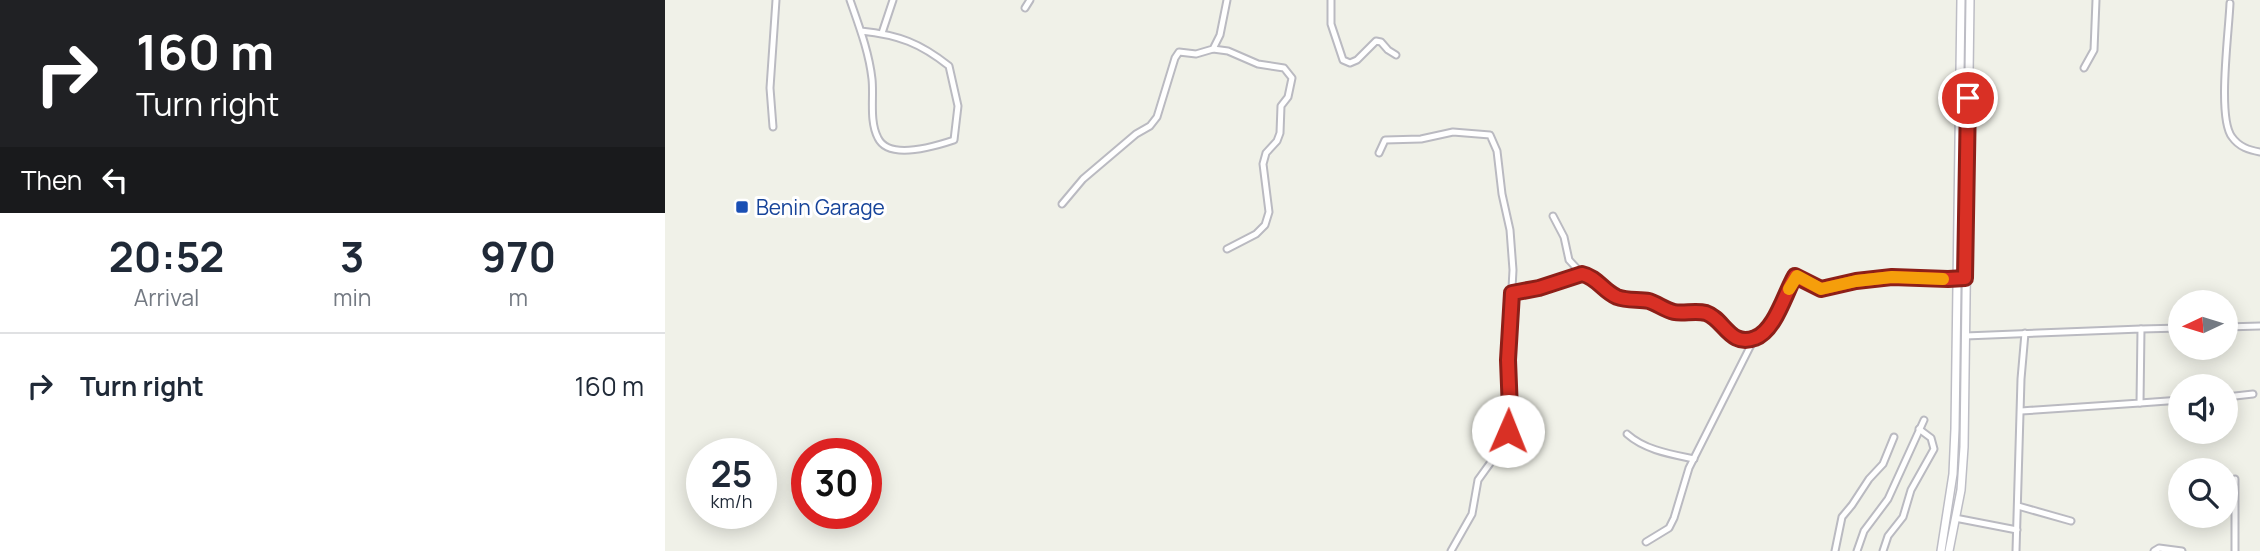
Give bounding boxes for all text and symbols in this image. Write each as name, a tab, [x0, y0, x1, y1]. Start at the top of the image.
text: 160 m	[136, 18, 274, 85]
icon: right	[21, 28, 112, 119]
pin	[1938, 68, 1998, 128]
icon: arrive	[1949, 79, 1987, 117]
text: Turn right	[136, 82, 279, 126]
icon: left	[96, 161, 134, 199]
text: Then	[21, 162, 82, 198]
place label: Benin Garage	[756, 193, 885, 221]
marker: Benin Garage	[734, 199, 750, 215]
text: 20:52	[109, 227, 224, 285]
text: 3	[340, 227, 364, 285]
text: 970	[480, 227, 556, 285]
text: Arrival	[134, 281, 199, 313]
text: min	[333, 281, 372, 313]
text: m	[508, 281, 528, 313]
north arrow	[2168, 290, 2238, 360]
map controls	[2168, 290, 2238, 528]
icon: right	[21, 367, 59, 405]
text: Turn right	[80, 368, 204, 404]
text: 160 m	[575, 368, 644, 404]
button: sound	[2168, 374, 2238, 444]
position arrow	[1471, 394, 1545, 468]
speed limit sign: 30	[791, 438, 882, 529]
text: 25	[711, 450, 752, 498]
button: search	[2168, 458, 2238, 528]
text: km/h	[711, 489, 752, 513]

